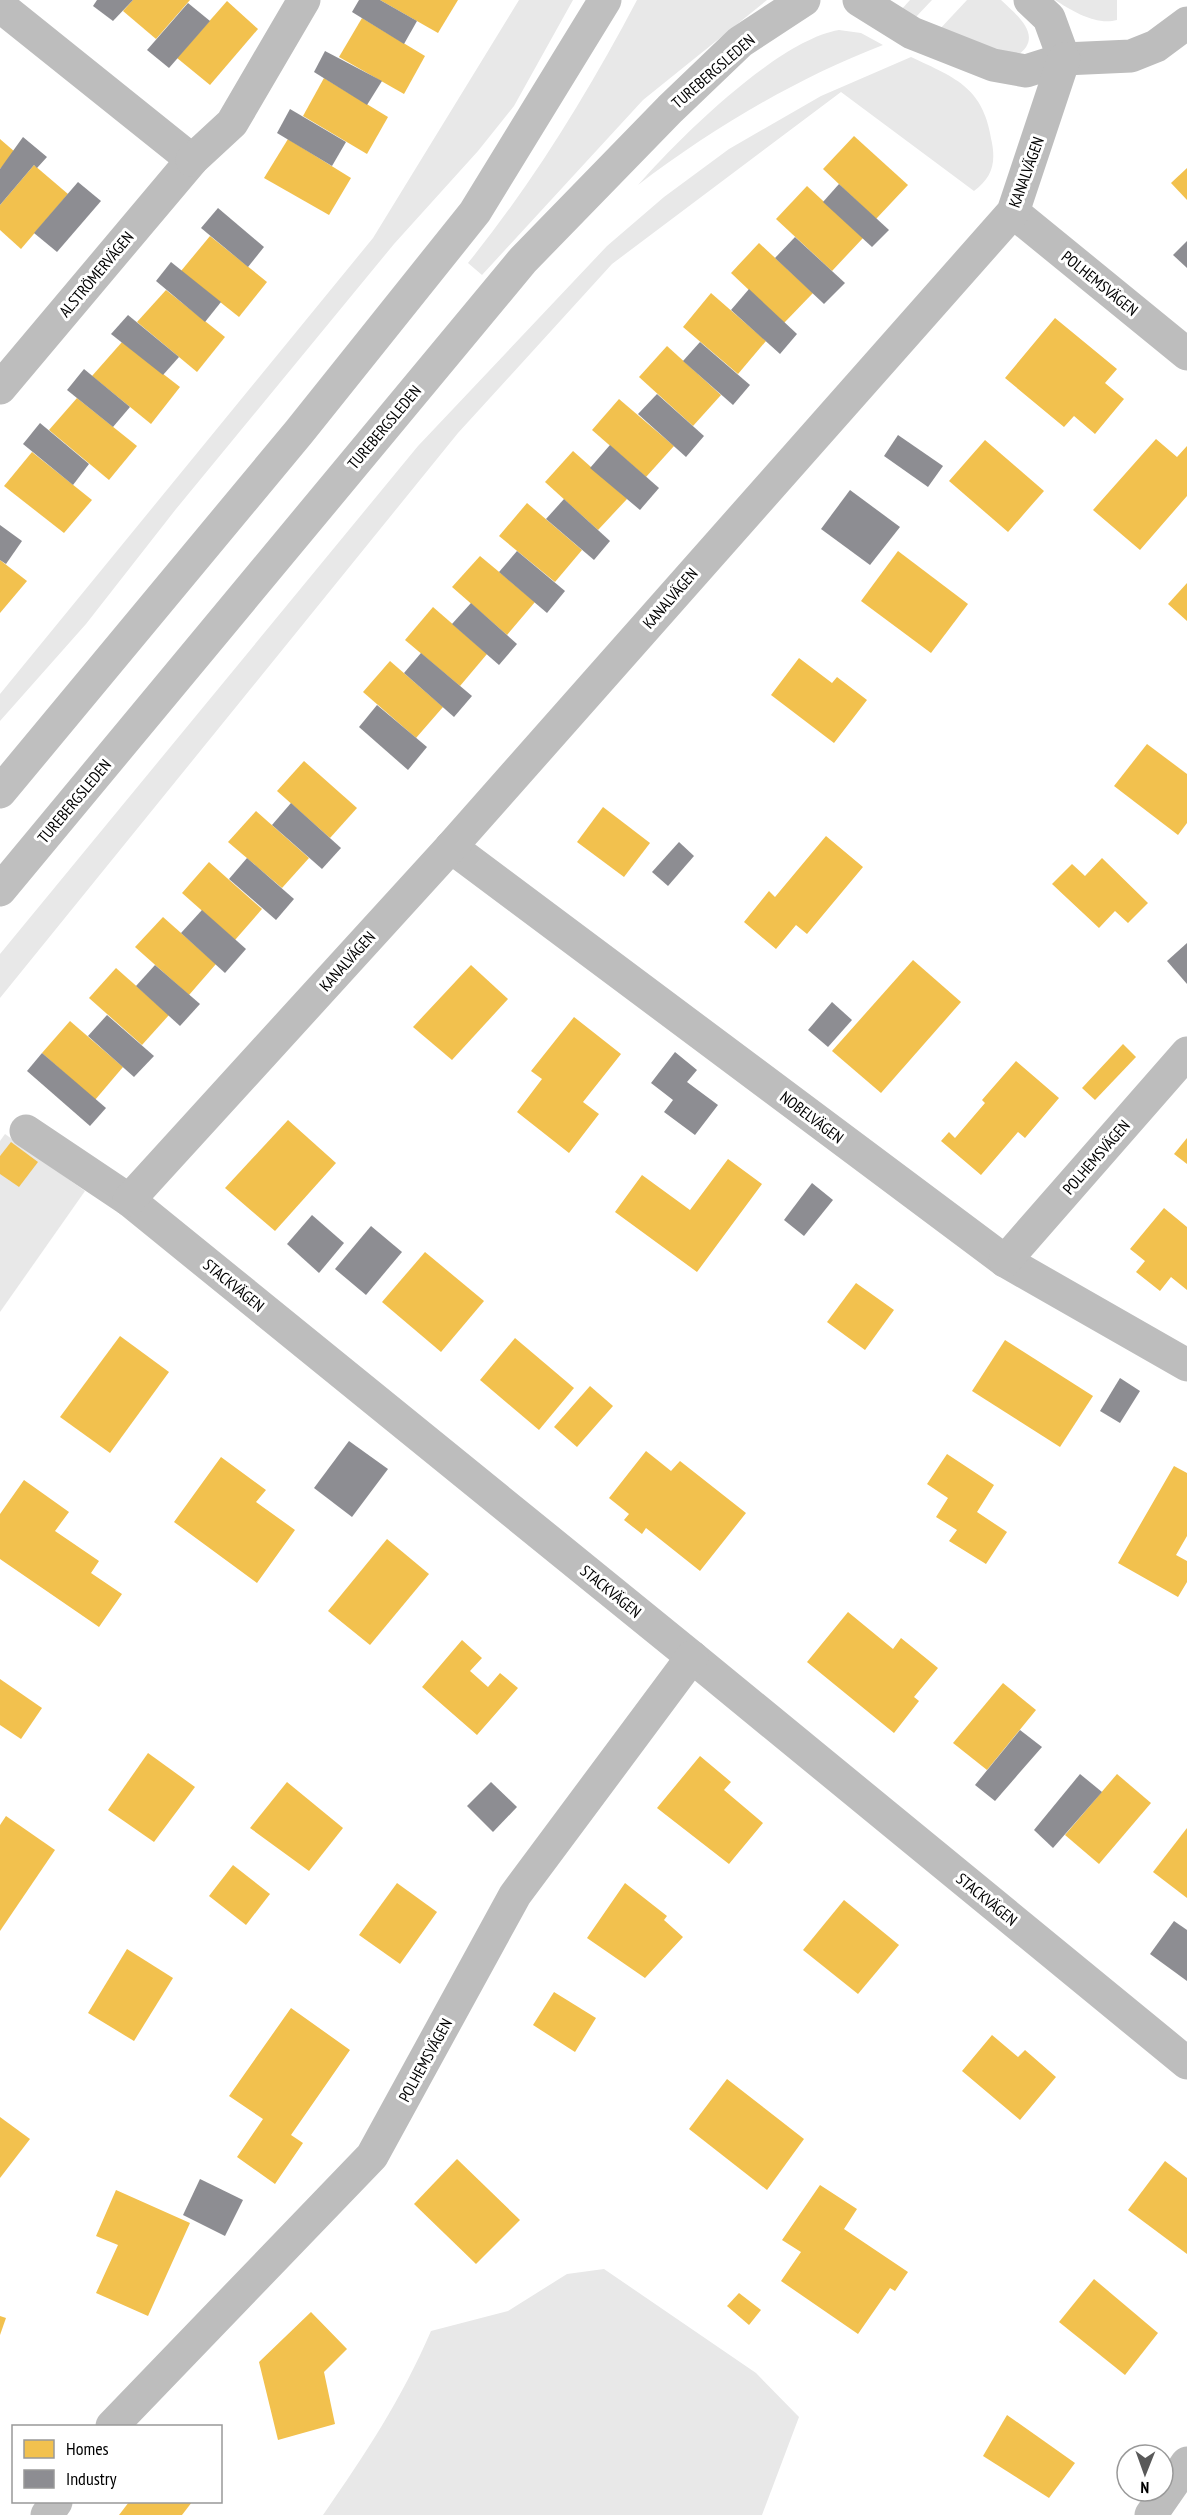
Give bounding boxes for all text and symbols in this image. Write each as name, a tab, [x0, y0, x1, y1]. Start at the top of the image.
street label: TUREBERGSLEDEN	[667, 29, 759, 113]
street label: KANALVÄGEN	[1004, 134, 1048, 210]
street label: ALSTRÖMERVÄGEN	[54, 227, 138, 321]
street label: POLHEMSVÄGEN	[1058, 246, 1142, 320]
street label: TUREBERGSLEDEN	[343, 381, 425, 473]
street label: KANALVÄGEN	[638, 564, 702, 632]
street label: TUREBERGSLEDEN	[33, 755, 115, 847]
street label: KANALVÄGEN	[315, 927, 379, 995]
street label: NOBELVÄGEN	[776, 1087, 848, 1147]
street label: POLHEMSVÄGEN	[1058, 1116, 1134, 1198]
street label: STACKVÄGEN	[199, 1254, 269, 1316]
street label: STACKVÄGEN	[576, 1560, 646, 1622]
street label: STACKVÄGEN	[952, 1868, 1022, 1930]
street label: POLHEMSVÄGEN	[394, 2015, 456, 2105]
legend	[12, 2425, 222, 2503]
text: Homes	[66, 2437, 109, 2460]
north arrow	[1115, 2443, 1175, 2503]
text: Industry	[66, 2467, 117, 2490]
text: N	[1140, 2478, 1149, 2498]

